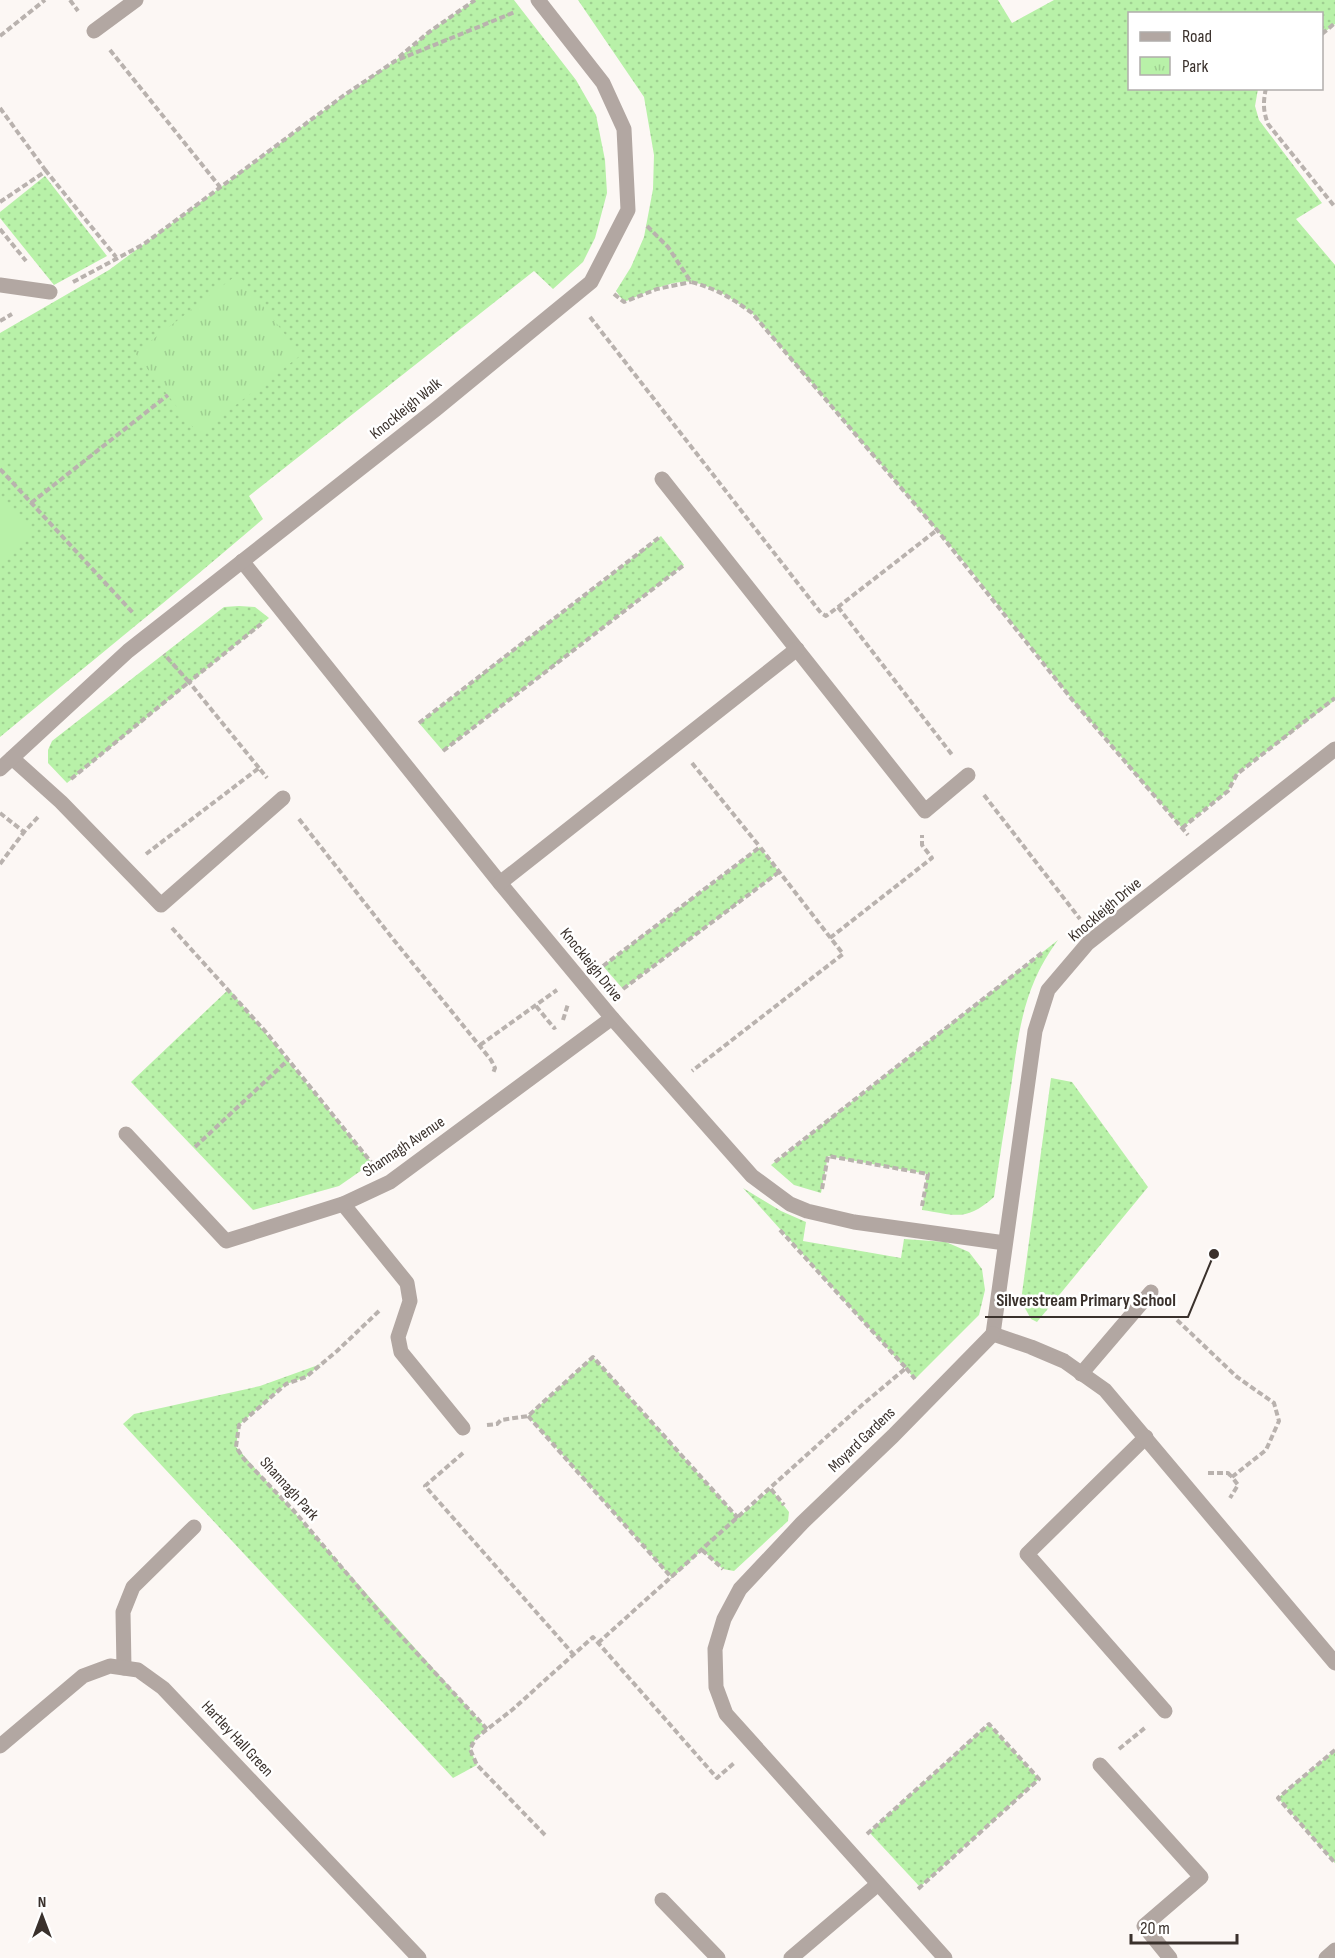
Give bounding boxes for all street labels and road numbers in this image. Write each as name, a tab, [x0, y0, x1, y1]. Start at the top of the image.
street label: Knockleigh Walk	[366, 374, 446, 444]
street label: Knockleigh Drive	[1065, 874, 1145, 946]
street label: Knockleigh Drive	[556, 924, 626, 1006]
street label: Shannagh Avenue	[359, 1113, 449, 1181]
street label: Moyard Gardens	[825, 1403, 900, 1477]
street label: Shannagh Park	[256, 1453, 322, 1525]
street label: Hartley Hall Green	[197, 1697, 277, 1781]

